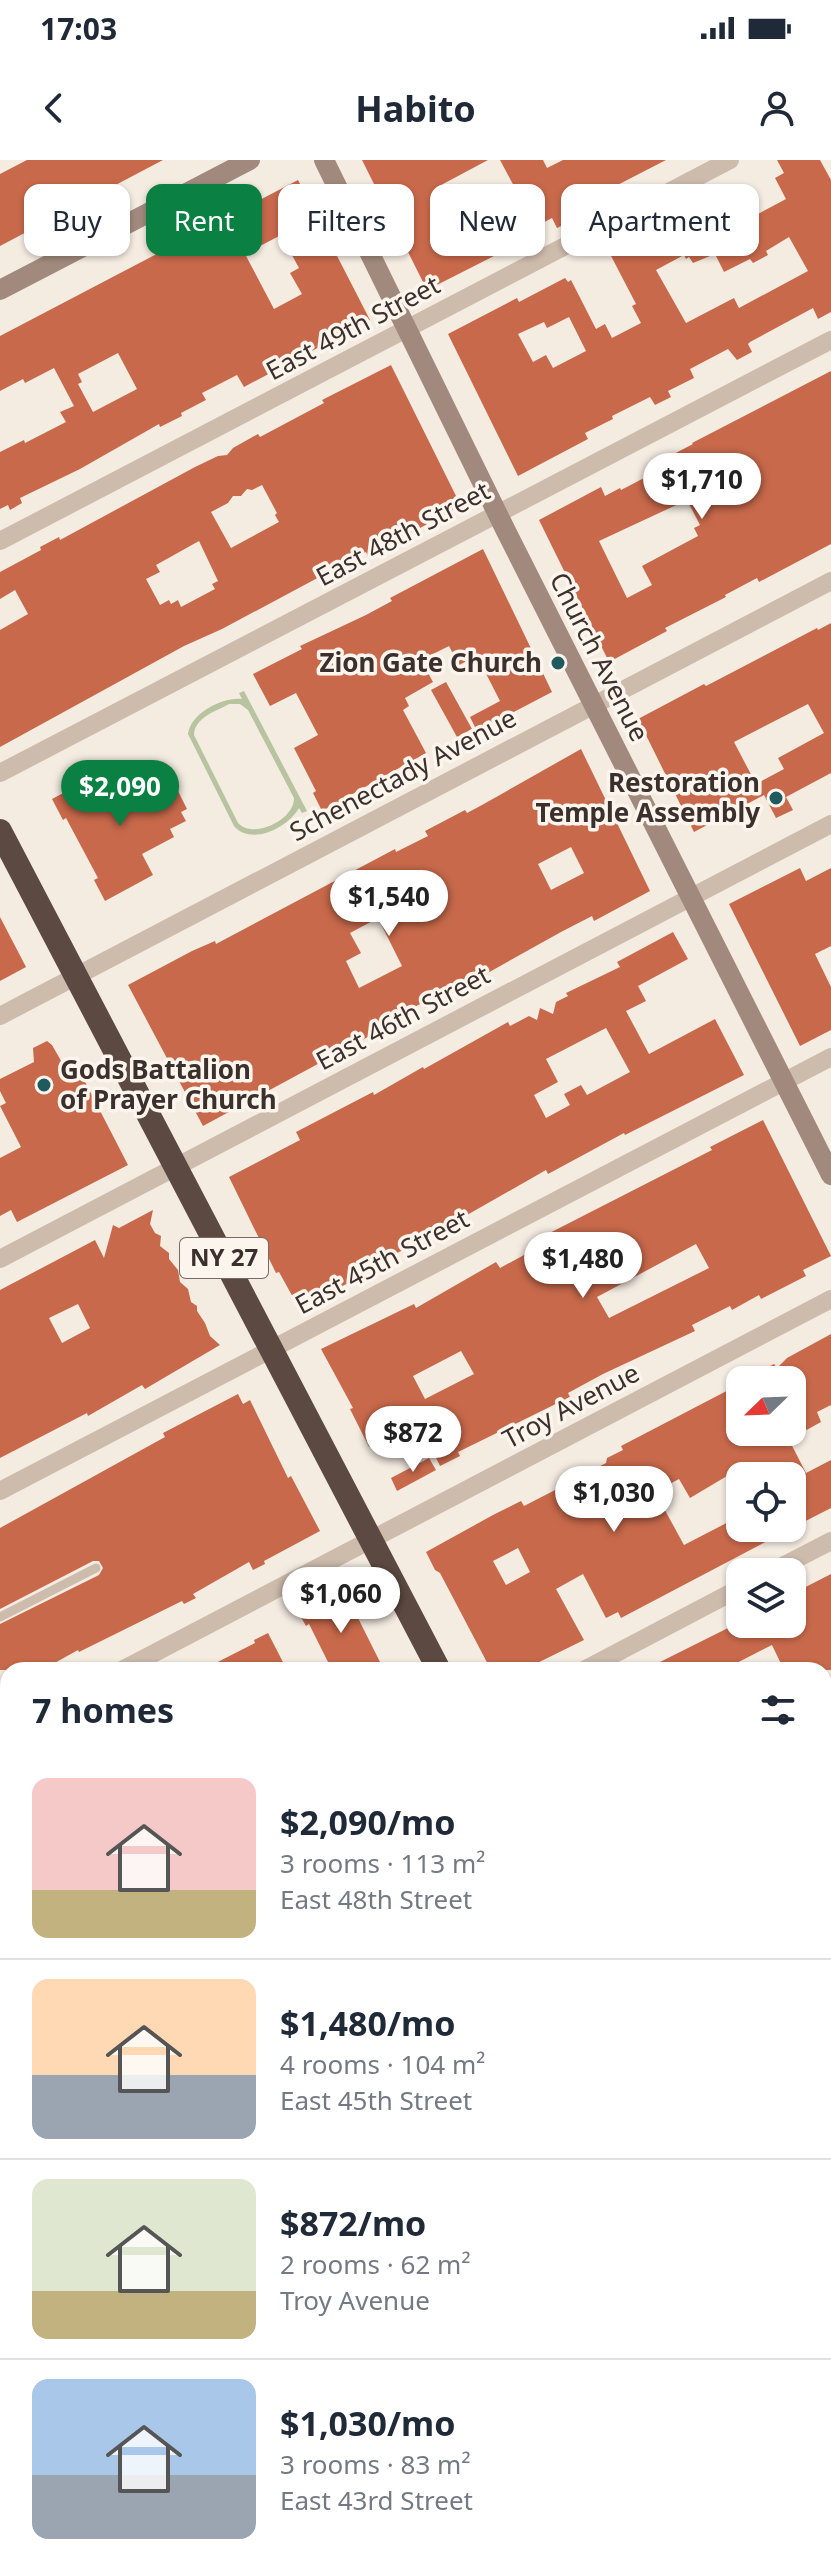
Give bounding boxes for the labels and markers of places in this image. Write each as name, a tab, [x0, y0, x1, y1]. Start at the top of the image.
pin: $1,710	[637, 453, 767, 521]
place label: Zion Gate Church	[319, 644, 542, 680]
marker: Zion Gate Church	[549, 654, 567, 672]
pin: $2,090	[55, 760, 185, 828]
place label: Restoration Temple Assembly	[535, 764, 760, 830]
marker: Restoration Temple Assembly	[767, 789, 785, 807]
pin: $1,540	[324, 870, 454, 938]
place label: Gods Battalion of Prayer Church	[60, 1051, 277, 1117]
marker: Gods Battalion of Prayer Church	[35, 1076, 53, 1094]
pin: $1,480	[518, 1232, 648, 1300]
pin: $872	[366, 1406, 460, 1474]
pin: $1,030	[549, 1466, 679, 1534]
pin: $1,060	[276, 1567, 406, 1635]

